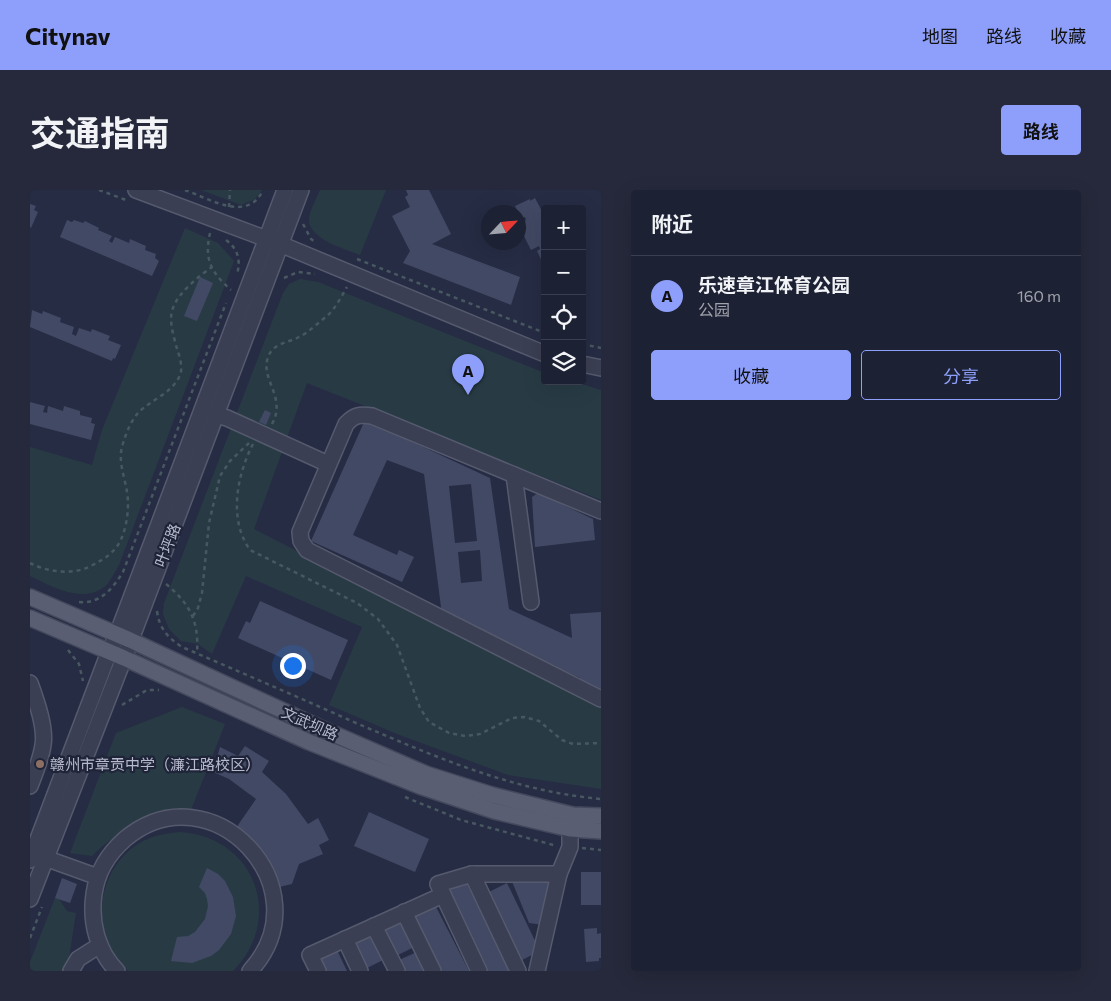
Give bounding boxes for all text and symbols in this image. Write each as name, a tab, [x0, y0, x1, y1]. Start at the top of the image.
text: Citynav	[25, 21, 111, 50]
text: 地图	[922, 25, 958, 47]
text: 路线	[986, 25, 1022, 47]
text: 收藏	[1050, 25, 1086, 47]
button: 路线	[1001, 105, 1081, 155]
text: 交通指南	[30, 110, 170, 153]
north arrow	[481, 205, 526, 250]
map controls	[541, 205, 586, 385]
button: +	[541, 205, 586, 250]
text: 附近	[651, 211, 693, 236]
button: −	[541, 250, 586, 295]
text: 乐速章江体育公园	[698, 273, 850, 296]
text: A	[661, 286, 673, 305]
text: 160 m	[1017, 286, 1061, 305]
button: locate	[541, 295, 586, 340]
text: 公园	[698, 300, 730, 319]
button: layers	[541, 340, 586, 385]
button: 收藏	[651, 350, 851, 400]
button: 分享	[861, 350, 1061, 400]
pin: A	[452, 354, 484, 395]
street label: 叶坪路	[151, 521, 183, 569]
your location	[280, 653, 306, 679]
street label: 文武坝路	[279, 703, 341, 743]
place label: 赣州市章贡中学（濂江路校区）	[50, 755, 260, 773]
marker: 赣州市章贡中学（濂江路校区）	[34, 758, 46, 770]

